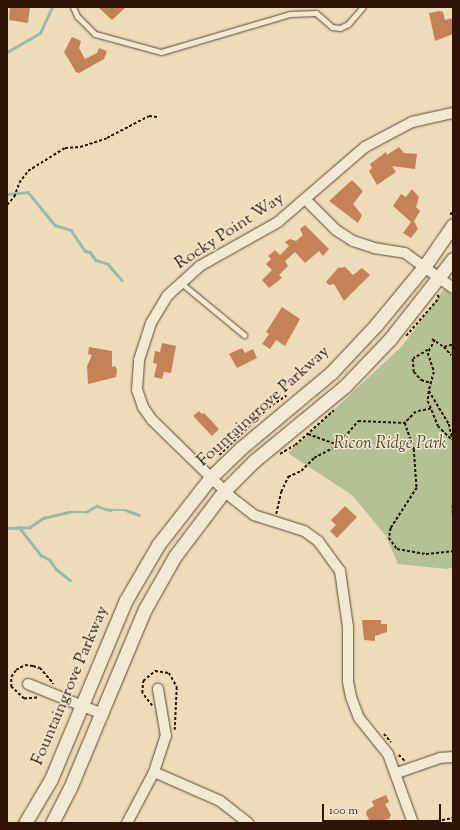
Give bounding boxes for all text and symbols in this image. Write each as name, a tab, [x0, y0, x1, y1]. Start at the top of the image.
street label: Rocky Point Way	[172, 189, 288, 275]
street label: Fountaingrove Parkway	[194, 342, 334, 472]
park label: Ricon Ridge Park	[333, 435, 447, 455]
street label: Fountaingrove Parkway	[28, 603, 114, 769]
scale bar	[324, 796, 443, 822]
text: 100 m	[329, 802, 358, 820]

